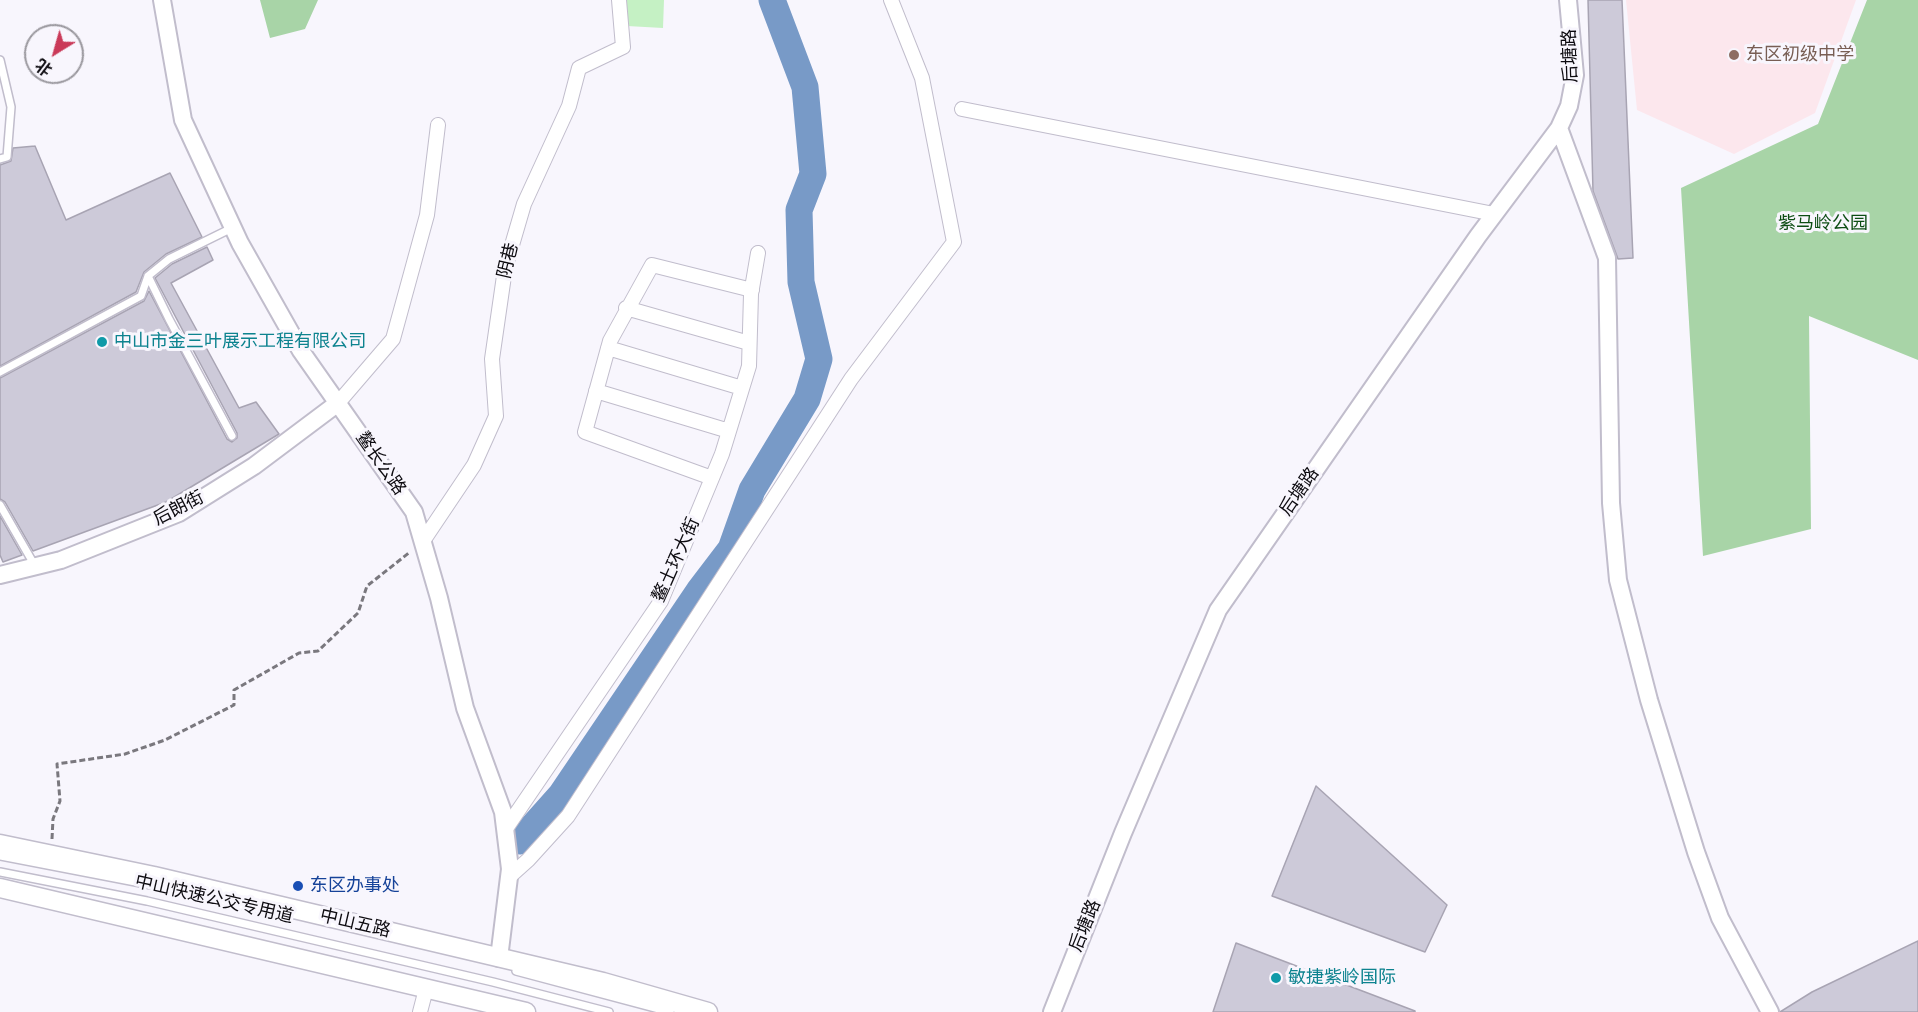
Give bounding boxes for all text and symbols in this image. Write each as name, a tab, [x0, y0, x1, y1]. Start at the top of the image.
north arrow	[24, 24, 84, 84]
street label: 后塘路	[1559, 29, 1583, 83]
place label: 东区初级中学	[1746, 44, 1854, 66]
marker: 东区初级中学	[1727, 48, 1741, 62]
text: 北	[32, 55, 56, 80]
park label: 紫马岭公园	[1778, 213, 1868, 235]
street label: 阴巷	[494, 241, 524, 281]
place label: 中山市金三叶展示工程有限公司	[114, 331, 366, 353]
marker: 中山市金三叶展示工程有限公司	[95, 335, 109, 349]
street label: 鳌长公路	[351, 428, 409, 500]
street label: 后塘路	[1276, 464, 1324, 520]
street label: 后朗街	[150, 487, 208, 531]
street label: 鳌土环大街	[649, 514, 705, 606]
street label: 中山快速公交专用道	[133, 871, 295, 929]
place label: 东区办事处	[310, 875, 400, 897]
marker: 东区办事处	[291, 879, 305, 893]
street label: 后塘路	[1066, 897, 1106, 955]
street label: 中山五路	[317, 905, 393, 943]
place label: 敏捷紫岭国际	[1288, 967, 1396, 989]
marker: 敏捷紫岭国际	[1269, 971, 1283, 985]

